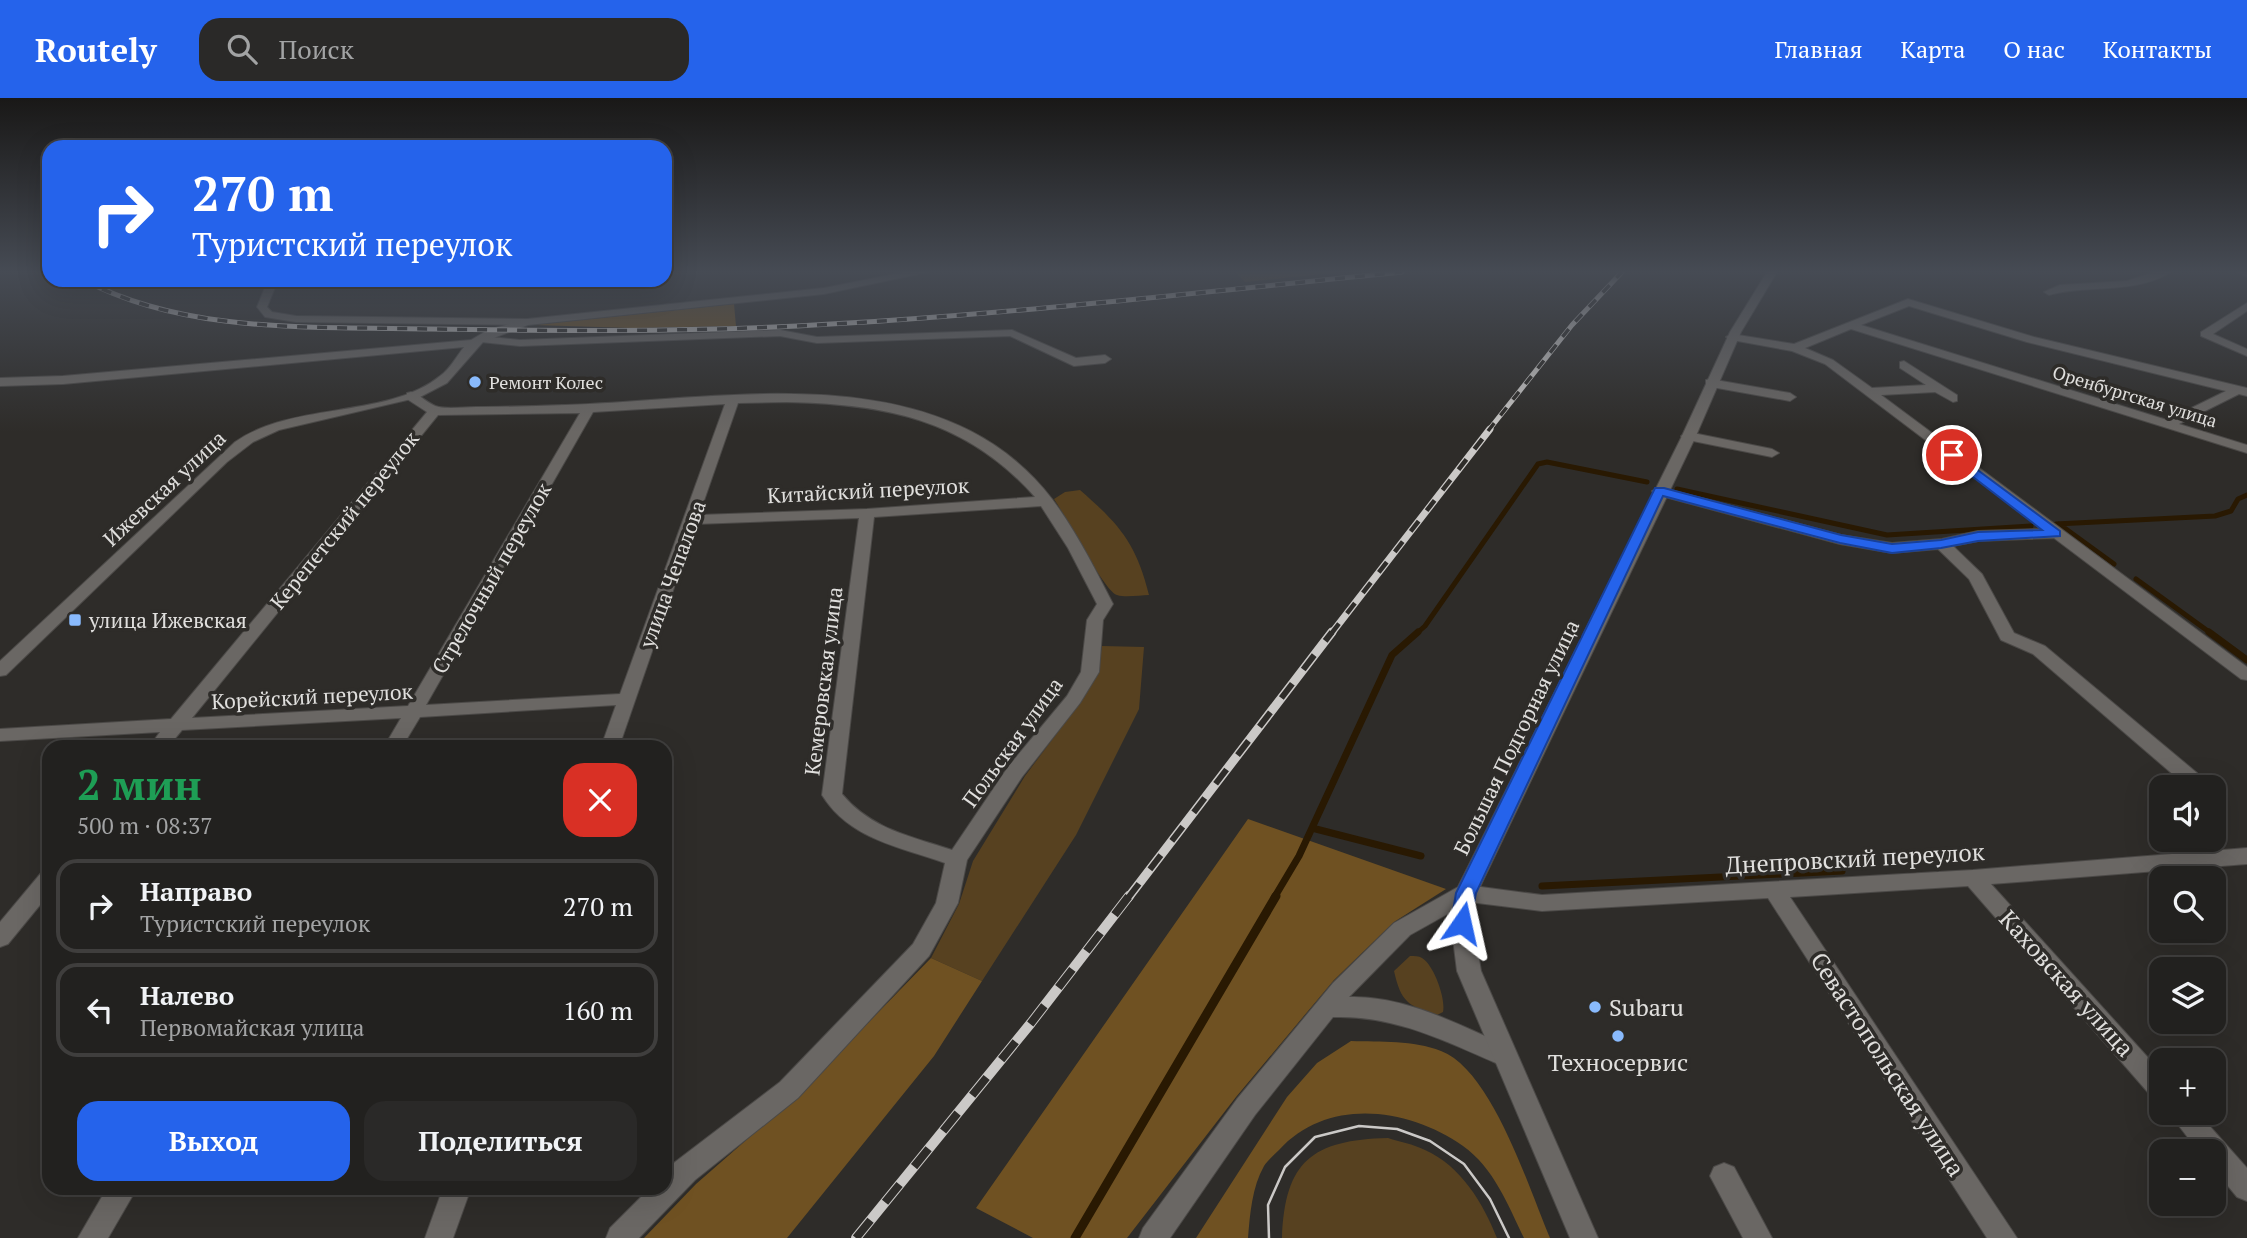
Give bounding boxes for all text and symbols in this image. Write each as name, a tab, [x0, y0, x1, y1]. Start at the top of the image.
search box	[199, 18, 689, 81]
text: Routely	[35, 28, 157, 71]
icon: search	[223, 30, 261, 68]
text: Поиск	[279, 32, 354, 66]
text: Главная	[1774, 33, 1862, 65]
text: Карта	[1900, 33, 1965, 65]
text: О нас	[2003, 33, 2065, 65]
text: Контакты	[2103, 33, 2212, 65]
text: 270 m	[192, 160, 334, 225]
icon: right	[77, 168, 168, 259]
text: Туристский переулок	[192, 223, 512, 265]
street label: Оренбургская улица	[2050, 360, 2220, 432]
place label: Ремонт Колес	[489, 370, 603, 394]
marker: Ремонт Колес	[467, 374, 483, 390]
street label: Ижевская улица	[97, 424, 232, 552]
street label: Керепетский переулок	[263, 425, 425, 615]
pin	[1922, 425, 1982, 485]
icon: arrive	[1933, 436, 1971, 474]
street label: Китайский переулок	[766, 471, 970, 509]
street label: Стрелочный переулок	[425, 477, 557, 679]
street label: улица Чепалова	[632, 496, 712, 653]
street label: Кемеровская улица	[798, 585, 849, 777]
place label: улица Ижевская	[88, 606, 247, 634]
marker: улица Ижевская	[67, 612, 83, 628]
street label: Большая Подгорная улица	[1447, 614, 1585, 859]
street label: Польская улица	[955, 671, 1069, 812]
street label: Корейский переулок	[211, 677, 414, 715]
text: 2 мин	[77, 756, 202, 812]
button: close	[563, 763, 637, 837]
map controls	[2149, 775, 2226, 1216]
button: sound	[2149, 775, 2226, 852]
text: 500 m · 08:37	[77, 810, 212, 841]
street label: Днепровский переулок	[1725, 835, 1985, 881]
button: search	[2149, 866, 2226, 943]
text: Направо	[140, 874, 252, 908]
position arrow	[1425, 886, 1499, 960]
icon: right	[81, 887, 119, 925]
text: 270 m	[563, 889, 633, 923]
street label: Каховская улица	[1993, 903, 2141, 1063]
text: Туристский переулок	[140, 908, 370, 939]
street label: Севастопольская улица	[1804, 946, 1972, 1182]
button: layers	[2149, 957, 2226, 1034]
text: Налево	[140, 978, 234, 1012]
icon: left	[81, 991, 119, 1029]
place label: Subaru	[1609, 991, 1684, 1023]
text: 160 m	[563, 993, 633, 1027]
marker: Subaru	[1587, 999, 1603, 1015]
text: Первомайская улица	[140, 1012, 364, 1043]
marker: Техносервис	[1610, 1028, 1626, 1044]
place label: Техносервис	[1548, 1046, 1688, 1078]
button: +	[2149, 1048, 2226, 1125]
button: Выход	[77, 1101, 350, 1181]
button: Поделиться	[364, 1101, 637, 1181]
button: −	[2149, 1139, 2226, 1216]

